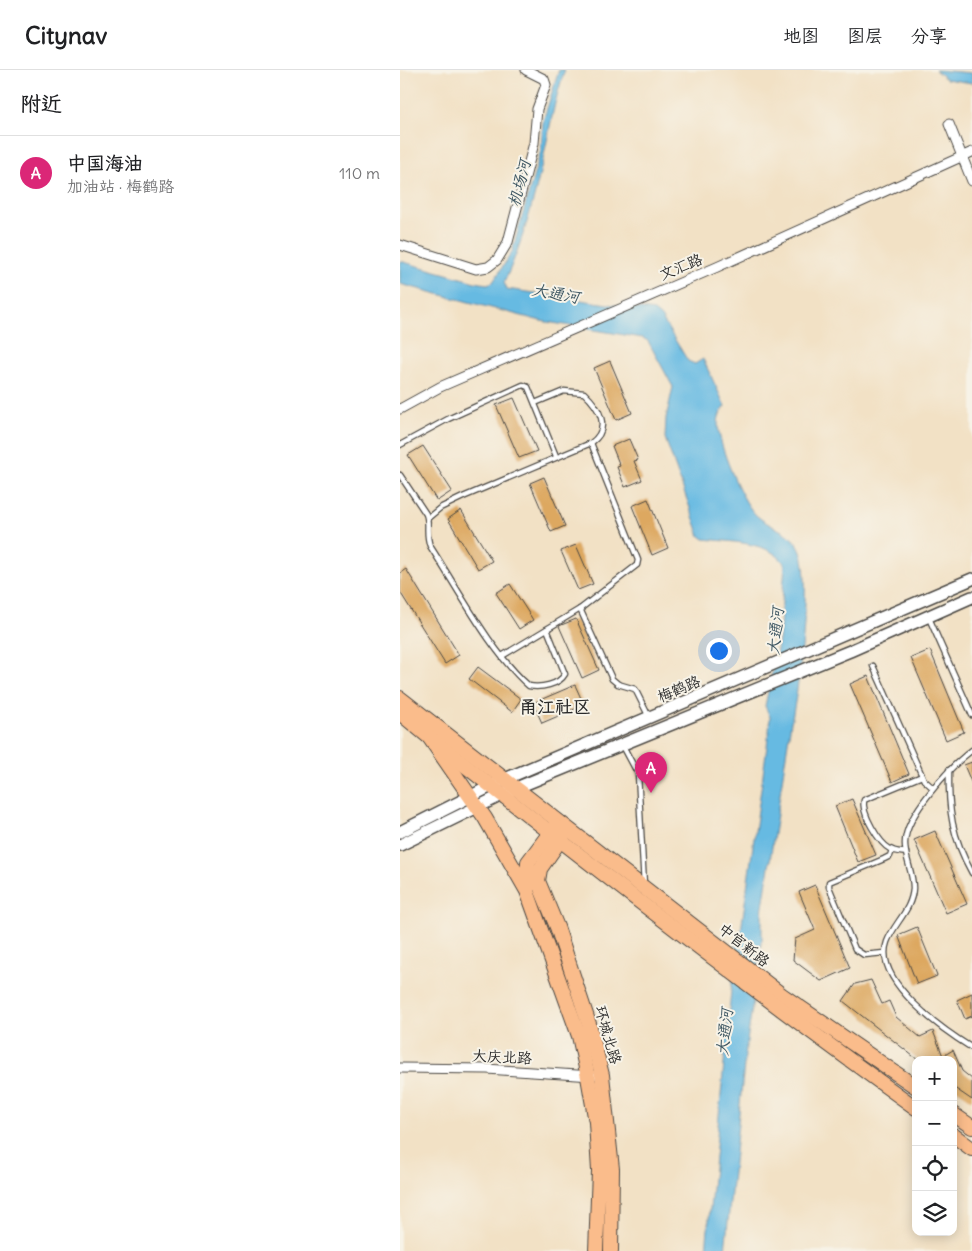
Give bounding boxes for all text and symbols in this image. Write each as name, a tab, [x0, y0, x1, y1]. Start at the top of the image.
text: Citynav	[25, 20, 107, 50]
text: 地图	[783, 24, 819, 47]
text: 图层	[847, 24, 883, 47]
text: 分享	[911, 24, 947, 47]
text: 附近	[20, 90, 62, 117]
text: 中国海油	[67, 151, 143, 175]
water label: 机场河	[503, 154, 535, 209]
text: A	[31, 163, 41, 183]
text: 110 m	[339, 163, 380, 183]
text: 加油站 · 梅鹤路	[67, 176, 174, 196]
street label: 文汇路	[656, 249, 705, 284]
water label: 大通河	[531, 279, 584, 308]
water label: 大通河	[763, 603, 788, 656]
your location	[706, 638, 732, 664]
street label: 梅鹤路	[654, 671, 703, 706]
district label: 甬江社区	[519, 695, 591, 718]
pin: A	[635, 752, 667, 793]
street label: 中官新路	[715, 919, 774, 971]
street label: 环城北路	[591, 1003, 626, 1066]
water label: 大通河	[712, 1004, 737, 1057]
street label: 大庆北路	[472, 1045, 532, 1068]
map controls	[912, 1056, 957, 1236]
button: +	[912, 1056, 957, 1101]
button: −	[912, 1101, 957, 1146]
button: locate	[912, 1146, 957, 1191]
button: layers	[912, 1191, 957, 1236]

